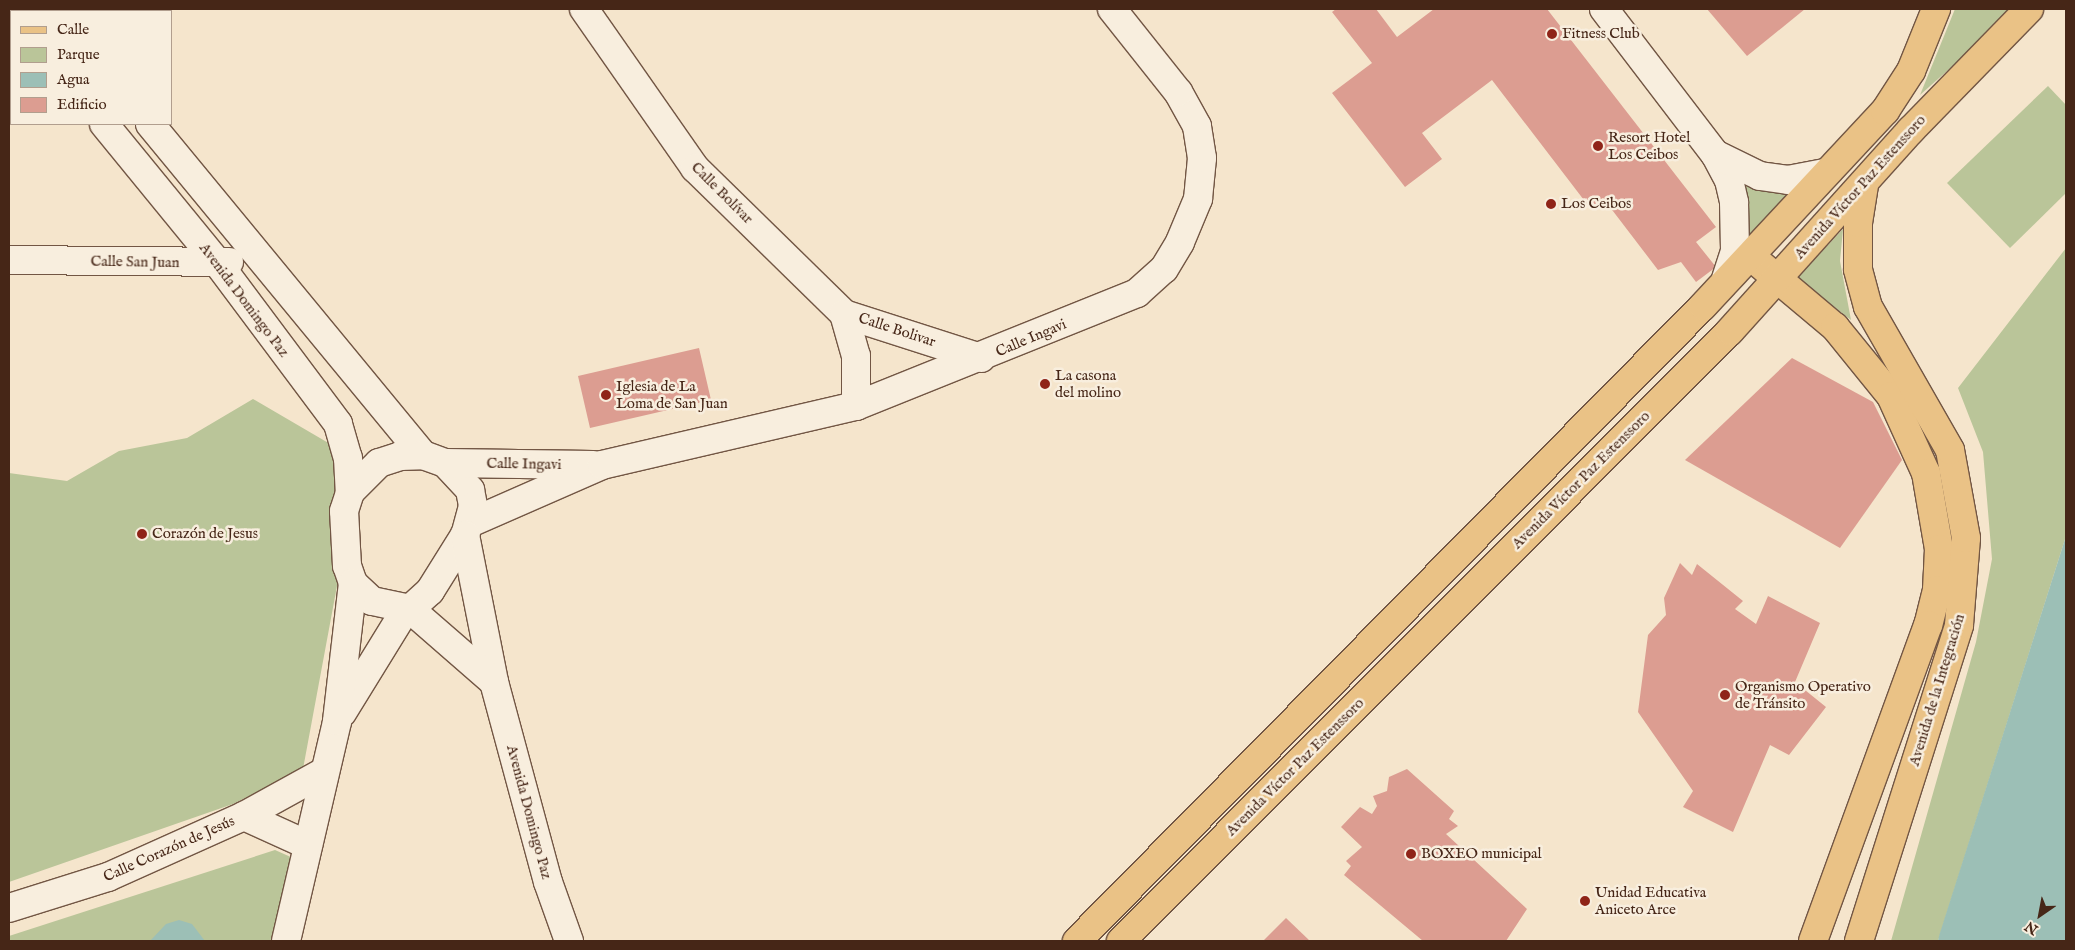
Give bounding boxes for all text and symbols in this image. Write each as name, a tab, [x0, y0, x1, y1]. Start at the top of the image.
legend	[10, 10, 172, 125]
text: Calle	[57, 20, 89, 39]
place label: Fitness Club	[1562, 25, 1640, 43]
marker: Fitness Club	[1546, 28, 1558, 40]
text: Parque	[57, 45, 100, 64]
text: Agua	[57, 70, 90, 89]
text: Edificio	[57, 95, 107, 114]
street label: Avenida Víctor Paz Estenssoro	[1790, 111, 1930, 263]
place label: Resort Hotel Los Ceibos	[1608, 128, 1690, 163]
marker: Resort Hotel Los Ceibos	[1592, 140, 1604, 152]
street label: Calle Bolívar	[687, 158, 757, 228]
place label: Los Ceibos	[1561, 195, 1631, 213]
marker: Los Ceibos	[1545, 198, 1557, 210]
street label: Avenida Domingo Paz	[195, 239, 293, 361]
street label: Calle San Juan	[90, 252, 180, 272]
street label: Calle Bolivar	[856, 309, 938, 351]
street label: Calle Ingavi	[993, 315, 1069, 361]
place label: La casona del molino	[1055, 366, 1121, 401]
place label: Iglesia de La Loma de San Juan	[616, 377, 728, 412]
marker: La casona del molino	[1039, 378, 1051, 390]
marker: Iglesia de La Loma de San Juan	[600, 389, 612, 401]
street label: Avenida Víctor Paz Estenssoro	[1508, 407, 1654, 553]
street label: Calle Ingavi	[486, 454, 562, 474]
place label: Corazón de Jesus	[152, 525, 258, 543]
marker: Corazón de Jesus	[136, 528, 148, 540]
street label: Avenida de la Integración	[1905, 612, 1969, 768]
place label: Organismo Operativo de Tránsito	[1735, 677, 1871, 712]
marker: Organismo Operativo de Tránsito	[1719, 689, 1731, 701]
street label: Avenida Víctor Paz Estenssoro	[1222, 694, 1368, 840]
street label: Avenida Domingo Paz	[502, 743, 556, 881]
street label: Calle Corazón de Jesús	[101, 812, 237, 886]
place label: BOXEO municipal	[1421, 845, 1542, 863]
marker: BOXEO municipal	[1405, 848, 1417, 860]
place label: Unidad Educativa Aniceto Arce	[1595, 883, 1706, 918]
north arrow	[2015, 890, 2065, 940]
marker: Unidad Educativa Aniceto Arce	[1579, 895, 1591, 907]
text: N	[2022, 917, 2042, 938]

